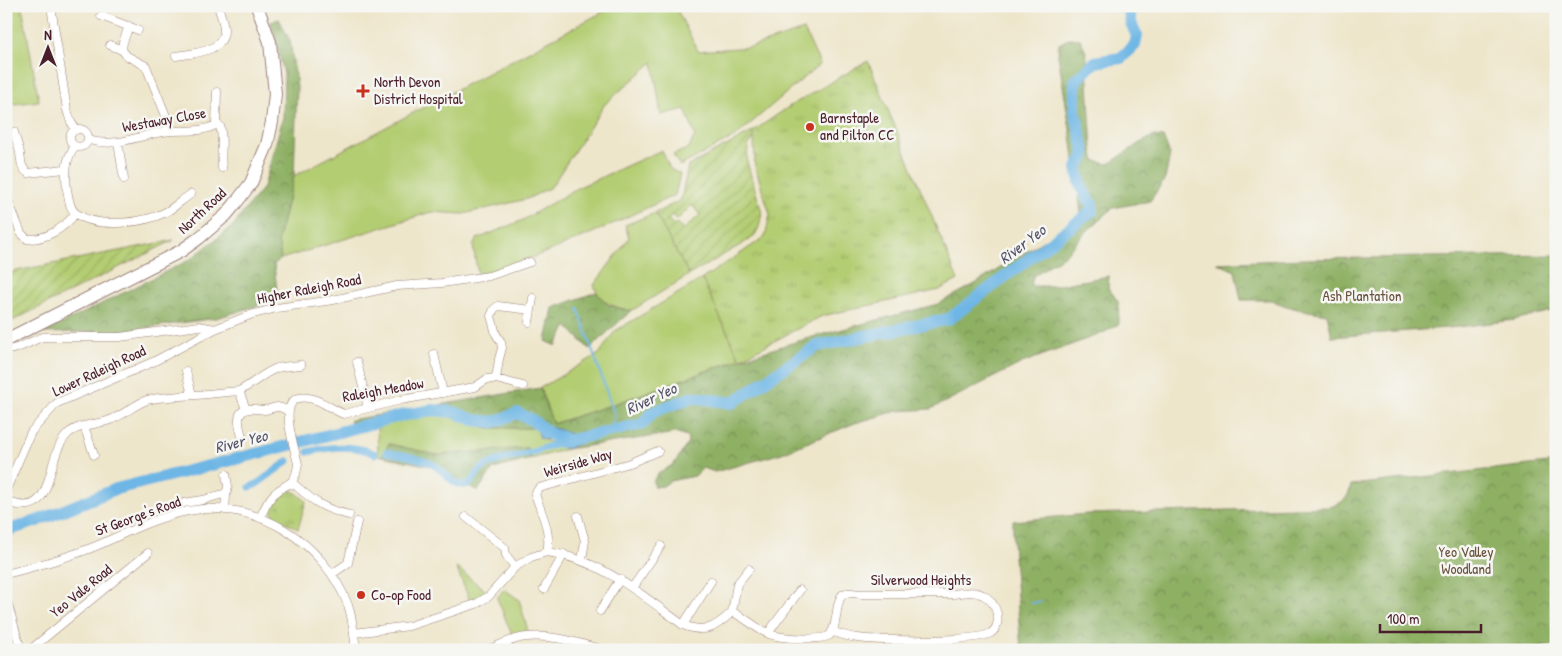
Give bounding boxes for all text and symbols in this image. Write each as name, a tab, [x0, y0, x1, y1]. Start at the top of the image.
north arrow	[22, 22, 72, 72]
text: N	[44, 25, 52, 44]
place label: North Devon District Hospital	[374, 71, 463, 109]
marker: North Devon District Hospital	[356, 84, 370, 98]
street label: Westaway Close	[120, 102, 207, 137]
place label: Barnstaple and Pilton CC	[820, 107, 894, 145]
marker: Barnstaple and Pilton CC	[804, 121, 816, 133]
street label: North Road	[173, 183, 231, 239]
water label: River Yeo	[994, 218, 1051, 269]
street label: Higher Raleigh Road	[255, 268, 363, 309]
park label: Ash Plantation	[1322, 285, 1402, 306]
street label: Lower Raleigh Road	[49, 340, 149, 401]
street label: Raleigh Meadow	[341, 372, 425, 407]
water label: River Yeo	[622, 376, 681, 419]
water label: River Yeo	[212, 424, 271, 458]
street label: Weirside Way	[541, 443, 615, 482]
street label: St George's Road	[92, 490, 184, 541]
park label: Yeo Valley Woodland	[1438, 541, 1494, 579]
street label: Yeo Vale Road	[45, 559, 116, 622]
street label: Silverwood Heights	[871, 569, 972, 590]
place label: Co-op Food	[371, 584, 431, 605]
marker: Co-op Food	[355, 589, 367, 601]
scale bar	[1380, 601, 1481, 633]
text: 100 m	[1387, 608, 1420, 629]

